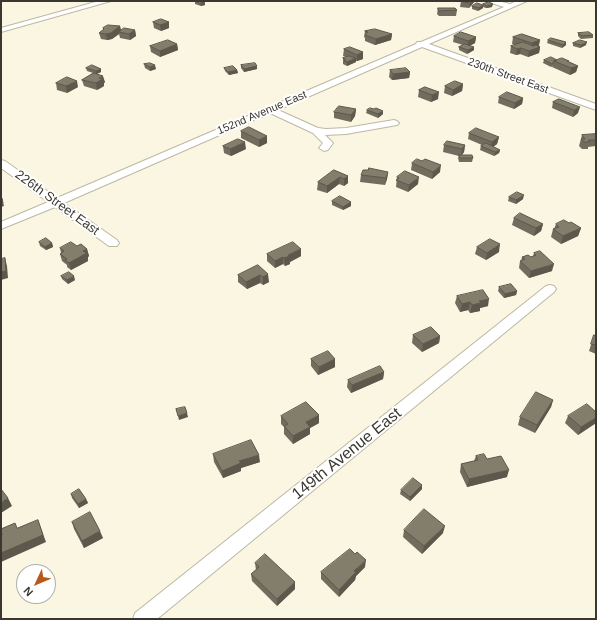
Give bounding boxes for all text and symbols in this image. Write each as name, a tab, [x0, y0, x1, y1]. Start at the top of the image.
street label: 230th Street East	[466, 55, 550, 97]
street label: 152nd Avenue East	[215, 88, 309, 138]
street label: 226th Street East	[12, 167, 102, 239]
street label: 149th Avenue East	[289, 404, 405, 504]
north arrow	[16, 564, 56, 604]
text: N	[21, 585, 35, 599]

